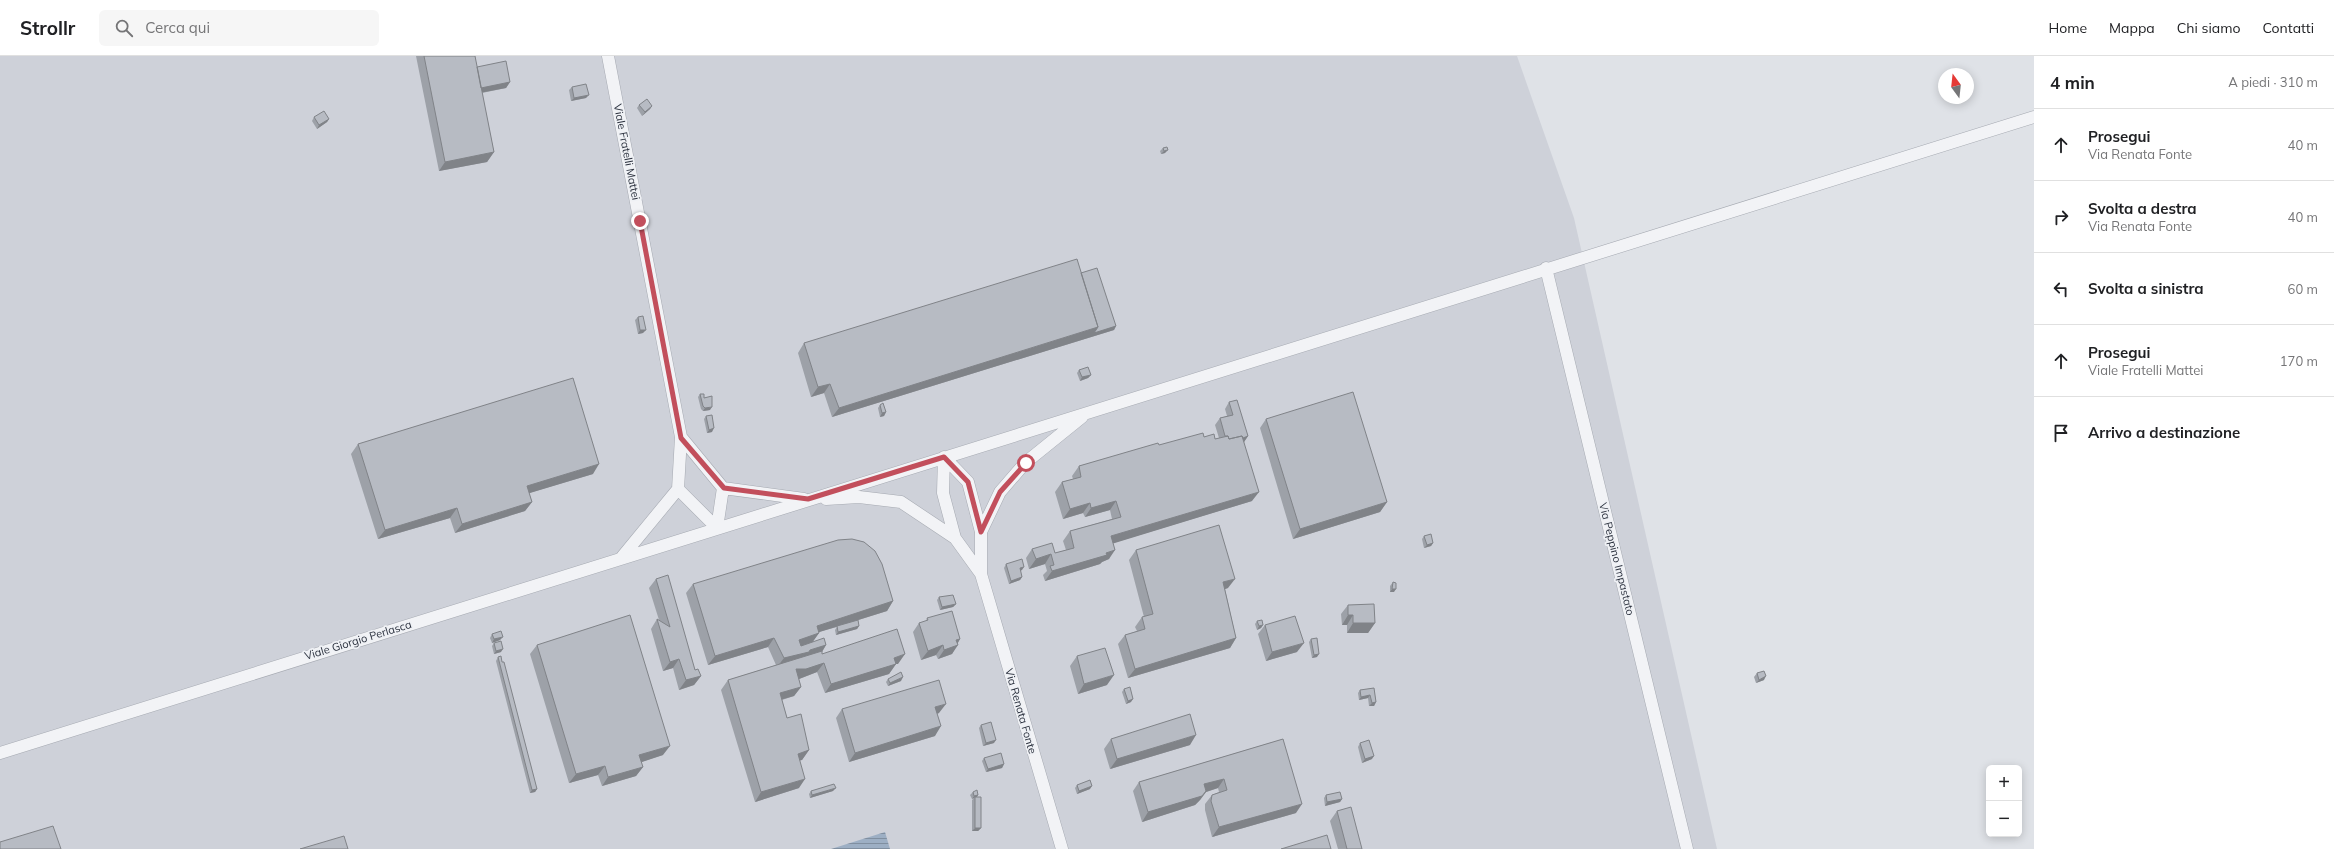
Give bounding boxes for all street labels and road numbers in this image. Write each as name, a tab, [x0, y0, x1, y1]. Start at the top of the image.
street label: Viale Fratelli Mattei	[611, 103, 643, 201]
street label: Via Peppino Impastato	[1596, 501, 1638, 617]
street label: Viale Giorgio Perlasca	[303, 617, 413, 663]
street label: Via Renata Fonte	[1002, 667, 1040, 755]

